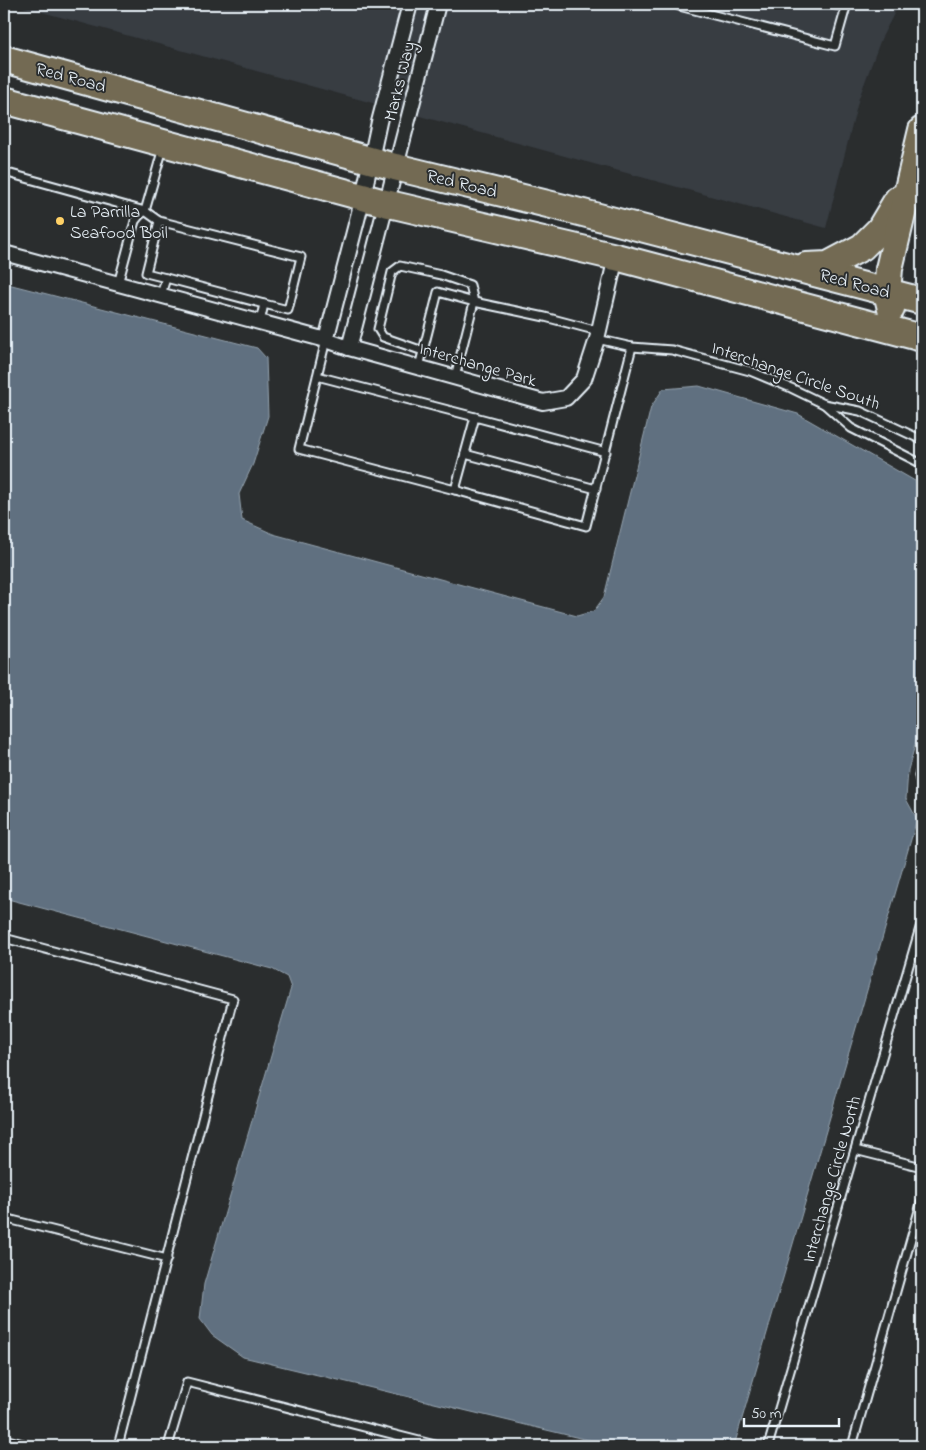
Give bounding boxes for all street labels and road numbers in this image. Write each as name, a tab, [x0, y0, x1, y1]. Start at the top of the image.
street label: Marks Way	[378, 39, 423, 124]
street label: Red Road	[32, 57, 109, 101]
street label: Red Road	[424, 164, 499, 206]
street label: Red Road	[816, 263, 893, 307]
street label: Interchange Circle South	[707, 336, 883, 419]
street label: Interchange Park	[415, 337, 539, 396]
street label: Interchange Circle North	[797, 1093, 870, 1266]

